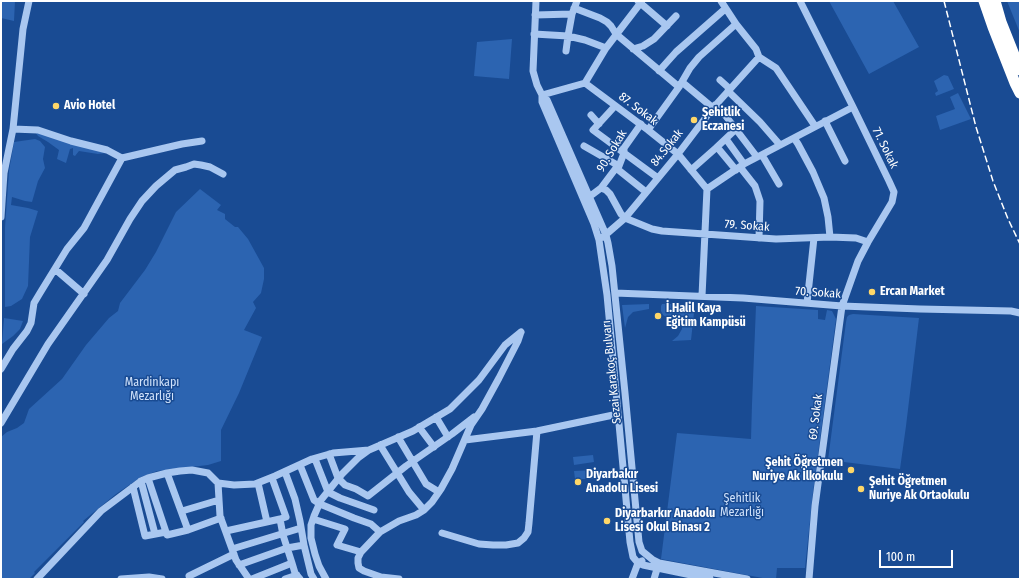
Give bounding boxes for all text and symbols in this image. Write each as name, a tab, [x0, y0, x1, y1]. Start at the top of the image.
street label: 87. Sokak	[616, 90, 660, 128]
place label: Avio Hotel	[64, 99, 115, 113]
marker: Avio Hotel	[51, 101, 61, 111]
place label: Şehitlik Eczanesi	[702, 106, 744, 134]
marker: Şehitlik Eczanesi	[689, 115, 699, 125]
street label: 71. Sokak	[869, 125, 901, 171]
street label: 90. Sokak	[594, 127, 630, 175]
street label: 84.Sokak	[648, 127, 686, 169]
street label: 79. Sokak	[724, 217, 770, 235]
street label: 70. Sokak	[795, 284, 841, 302]
place label: Ercan Market	[880, 285, 945, 299]
marker: Ercan Market	[867, 287, 877, 297]
place label: İ.Halil Kaya Eğitim Kampüsü	[666, 302, 746, 330]
marker: İ.Halil Kaya Eğitim Kampüsü	[653, 311, 663, 321]
street label: Sezai Karakoç Bulvarı	[599, 320, 625, 424]
park label: Mardinkapı Mezarlığı	[125, 376, 179, 404]
street label: 69. Sokak	[806, 393, 826, 441]
place label: Şehit Öğretmen Nuriye Ak İlkokulu	[752, 456, 843, 484]
marker: Şehit Öğretmen Nuriye Ak İlkokulu	[846, 465, 856, 475]
place label: Diyarbakır Anadolu Lisesi	[586, 468, 658, 496]
place label: Şehit Öğretmen Nuriye Ak Ortaokulu	[869, 475, 969, 503]
marker: Diyarbakır Anadolu Lisesi	[573, 477, 583, 487]
marker: Şehit Öğretmen Nuriye Ak Ortaokulu	[856, 484, 866, 494]
park label: Şehitlik Mezarlığı	[720, 492, 764, 520]
place label: Diyarbarkır Anadolu Lisesi Okul Binası 2	[615, 507, 715, 535]
marker: Diyarbarkır Anadolu Lisesi Okul Binası 2	[602, 516, 612, 526]
scale bar	[881, 542, 955, 568]
text: 100 m	[886, 550, 915, 564]

